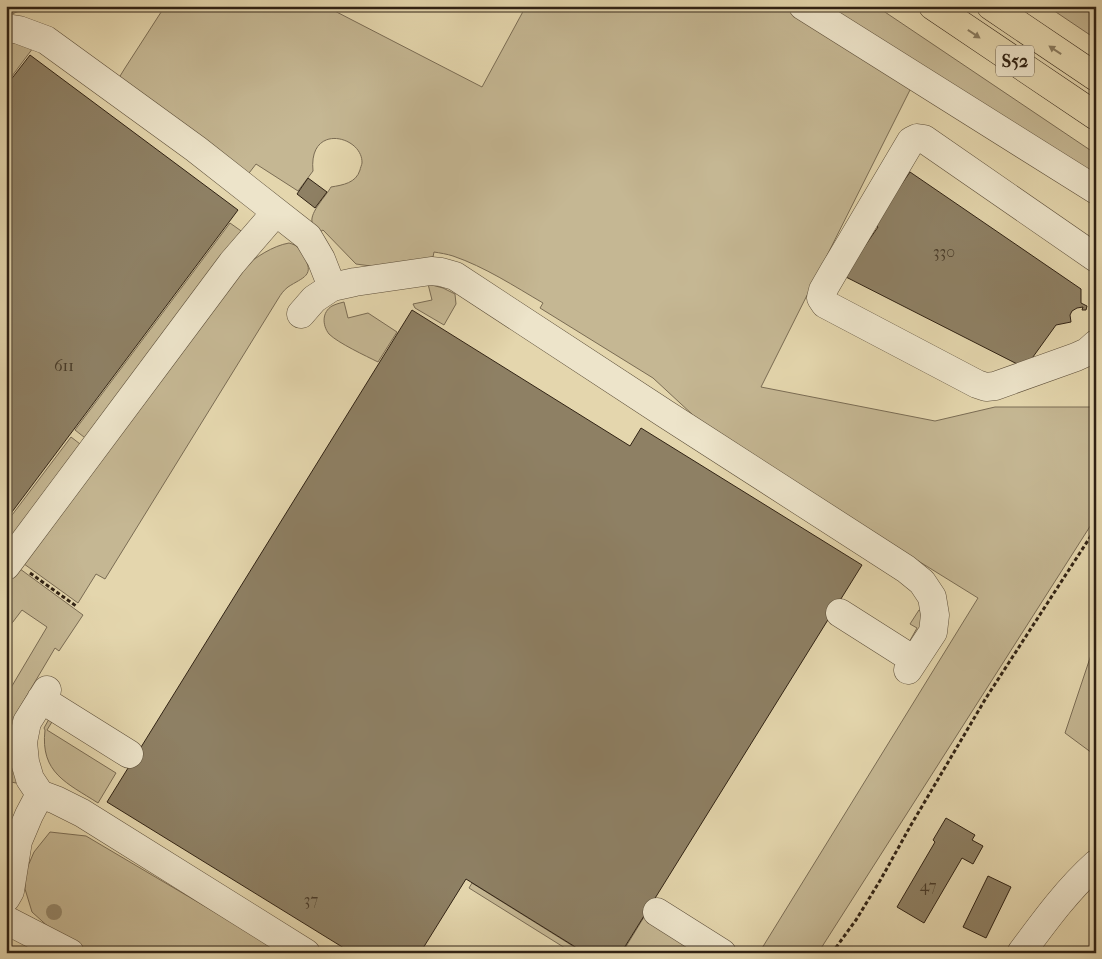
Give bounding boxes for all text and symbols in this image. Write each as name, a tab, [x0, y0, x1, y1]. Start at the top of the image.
one-way arrow	[967, 29, 981, 38]
one-way arrow	[1049, 45, 1062, 54]
road number: S52	[996, 46, 1034, 76]
house number: 330	[933, 242, 955, 261]
house number: 611	[54, 356, 74, 375]
house number: 47	[920, 876, 937, 895]
house number: 37	[304, 890, 318, 909]

